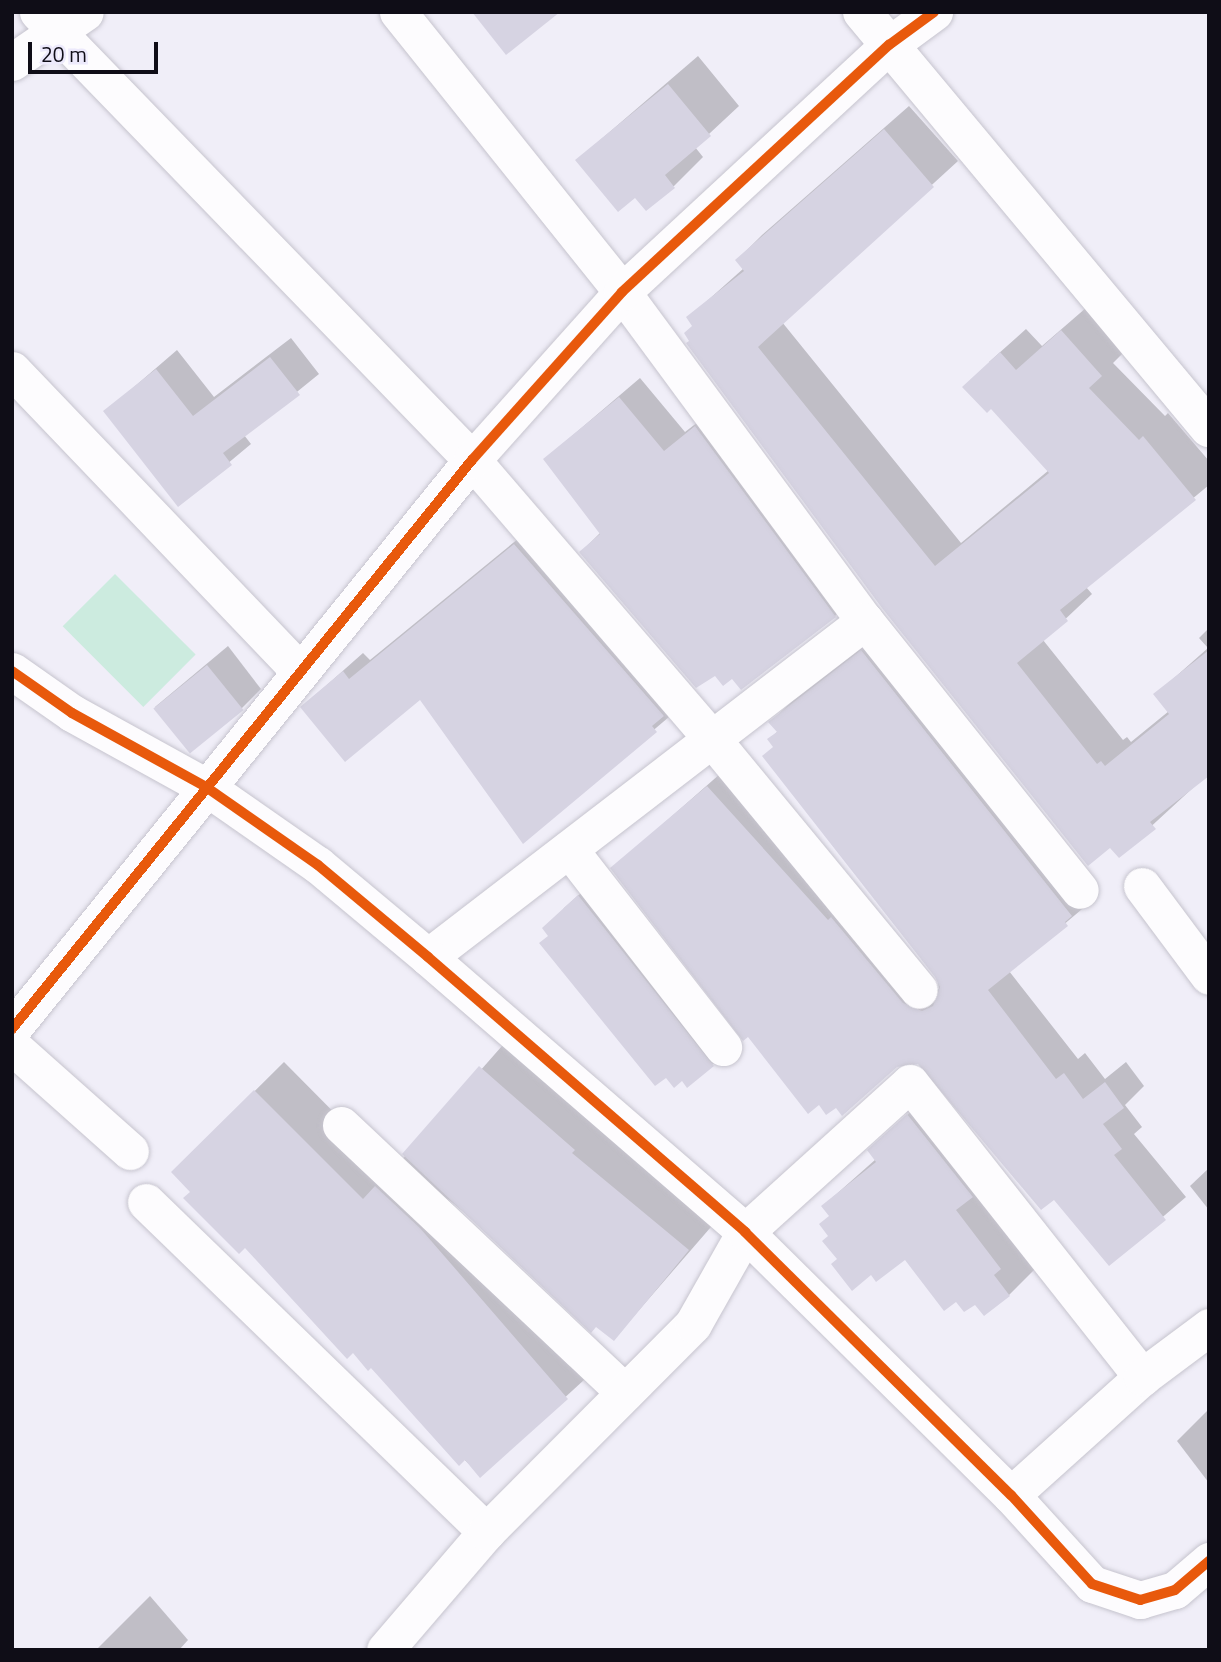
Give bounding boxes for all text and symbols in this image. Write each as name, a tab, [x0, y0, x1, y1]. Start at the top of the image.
scale bar	[32, 28, 161, 72]
text: 20 m	[41, 38, 87, 70]

